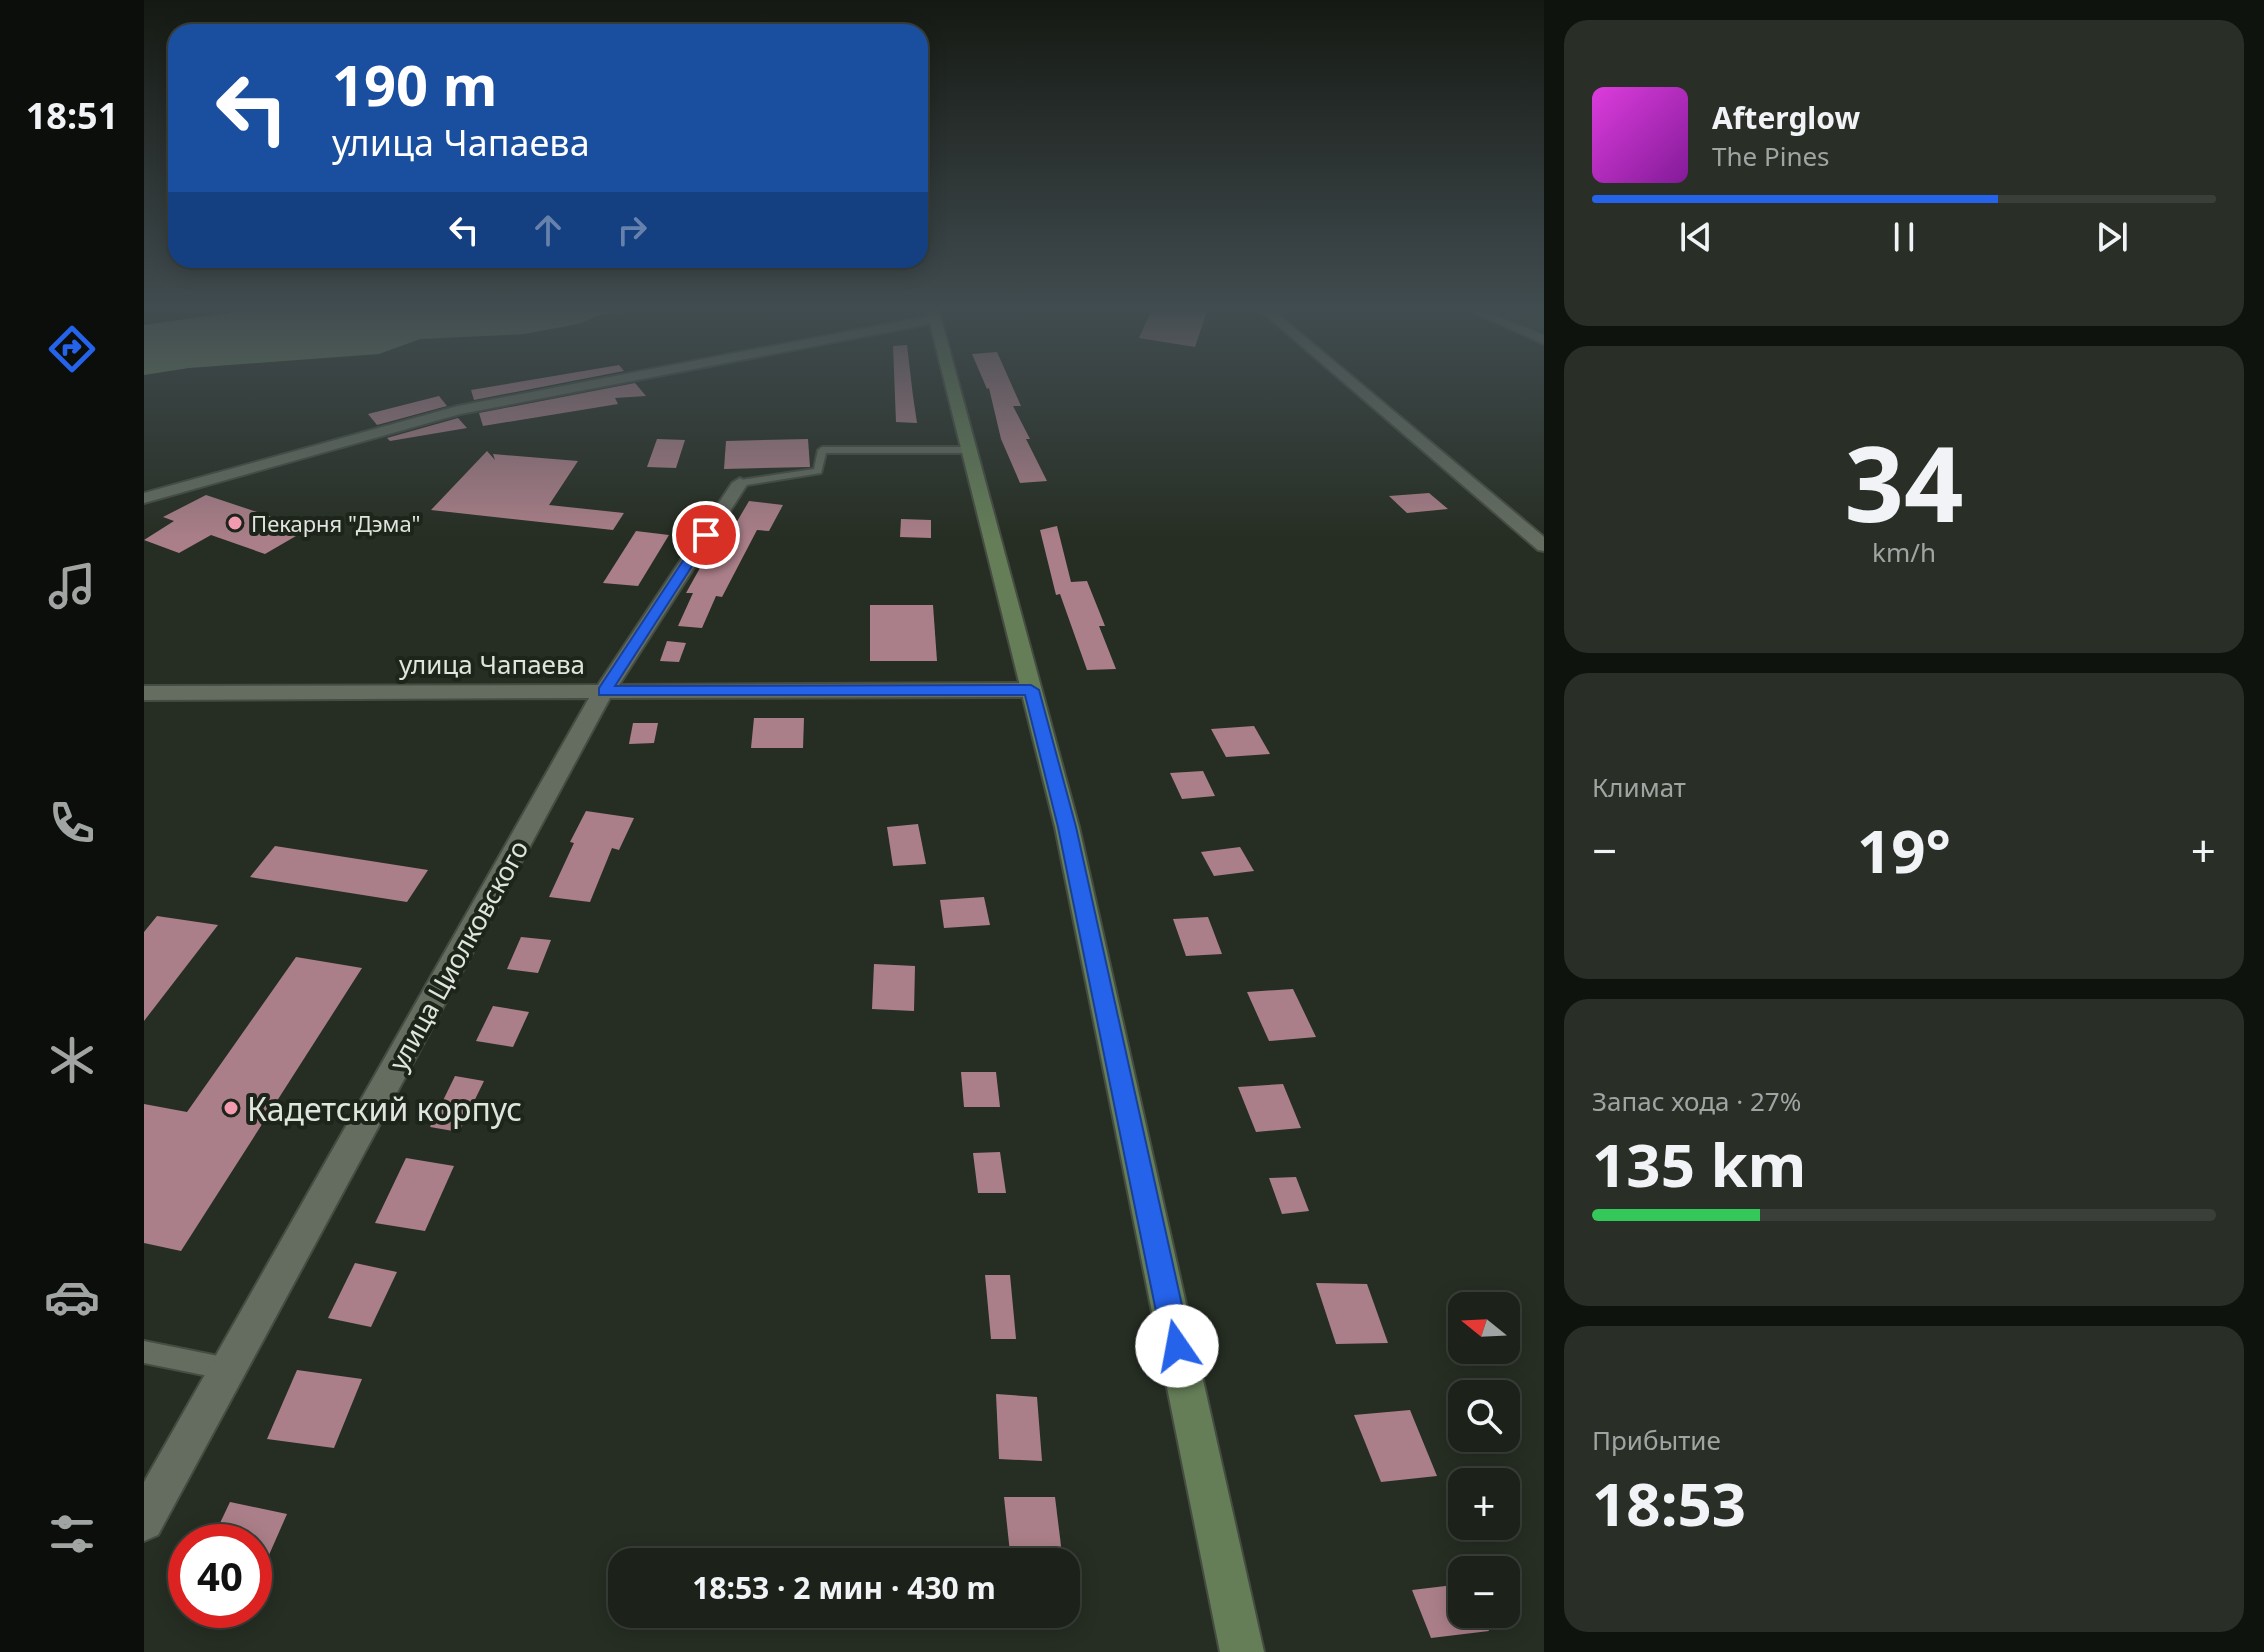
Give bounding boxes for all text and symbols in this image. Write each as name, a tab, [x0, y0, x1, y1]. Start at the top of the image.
text: 190 m	[332, 46, 497, 122]
icon: left	[200, 56, 304, 160]
text: 18:51	[26, 91, 118, 140]
text: Afterglow	[1712, 97, 1860, 138]
text: улица Чапаева	[332, 118, 590, 167]
text: The Pines	[1712, 138, 1830, 174]
icon: left	[442, 208, 486, 252]
icon: ahead	[526, 208, 570, 252]
icon: right	[610, 208, 654, 252]
icon: previous	[1674, 215, 1718, 259]
icon: pause	[1882, 215, 1926, 259]
icon: next	[2090, 215, 2134, 259]
icon: directions	[44, 321, 100, 377]
text: 34	[1845, 411, 1963, 552]
pin	[672, 501, 740, 569]
place label: Пекарня "Дэма"	[251, 508, 420, 538]
icon: arrive	[684, 513, 728, 557]
marker: Пекарня "Дэма"	[226, 514, 244, 532]
text: km/h	[1872, 534, 1936, 570]
icon: music	[44, 558, 100, 614]
street label: улица Чапаева	[399, 646, 585, 682]
text: Климат	[1592, 769, 1686, 805]
icon: phone	[44, 795, 100, 851]
text: 19°	[1857, 809, 1951, 891]
text: −	[1592, 820, 1617, 880]
text: +	[2191, 820, 2216, 880]
street label: улица Циолковского	[380, 833, 536, 1077]
icon: climate	[44, 1032, 100, 1088]
text: Запас хода · 27%	[1592, 1083, 1801, 1119]
place label: Кадетский корпус	[247, 1087, 522, 1130]
marker: Кадетский корпус	[222, 1099, 240, 1117]
text: 135 km	[1592, 1123, 1806, 1205]
icon: car	[44, 1269, 100, 1325]
north arrow	[1448, 1292, 1520, 1364]
map controls	[1448, 1292, 1520, 1628]
position arrow	[1135, 1304, 1219, 1388]
button: search	[1448, 1380, 1520, 1452]
text: Прибытие	[1592, 1422, 1721, 1458]
text: 18:53	[1592, 1462, 1746, 1544]
button: +	[1448, 1468, 1520, 1540]
icon: filters	[44, 1506, 100, 1562]
speed limit sign: 40	[168, 1524, 272, 1628]
button: −	[1448, 1556, 1520, 1628]
text: 18:53 · 2 мин · 430 m	[692, 1567, 996, 1608]

